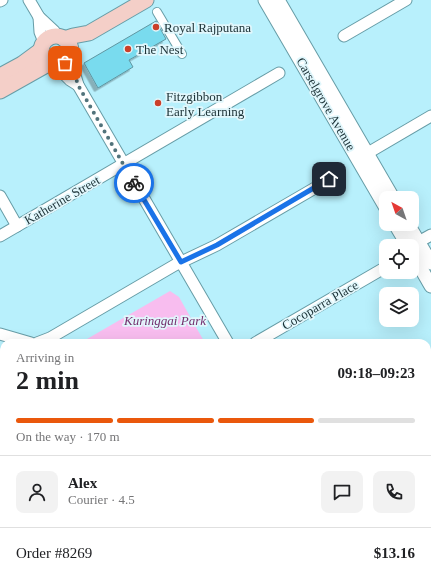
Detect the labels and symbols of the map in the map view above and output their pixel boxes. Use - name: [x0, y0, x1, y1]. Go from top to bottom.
- place label: Royal Rajputana: [164, 20, 251, 35]
- marker: Royal Rajputana: [151, 22, 161, 32]
- place label: The Nest: [136, 42, 184, 57]
- marker: The Nest: [123, 44, 133, 54]
- pin: [48, 46, 82, 80]
- street label: Carselgrove Avenue: [293, 55, 359, 153]
- place label: Fitzgibbon Early Learning: [166, 89, 245, 119]
- marker: Fitzgibbon Early Learning: [153, 98, 163, 108]
- pin: [312, 162, 346, 196]
- courier: [114, 163, 154, 203]
- street label: Katherine Street: [22, 172, 103, 228]
- north arrow: [379, 191, 419, 231]
- street label: Cocoparra Place: [279, 277, 361, 333]
- park label: Kuringgai Park: [123, 313, 206, 328]

